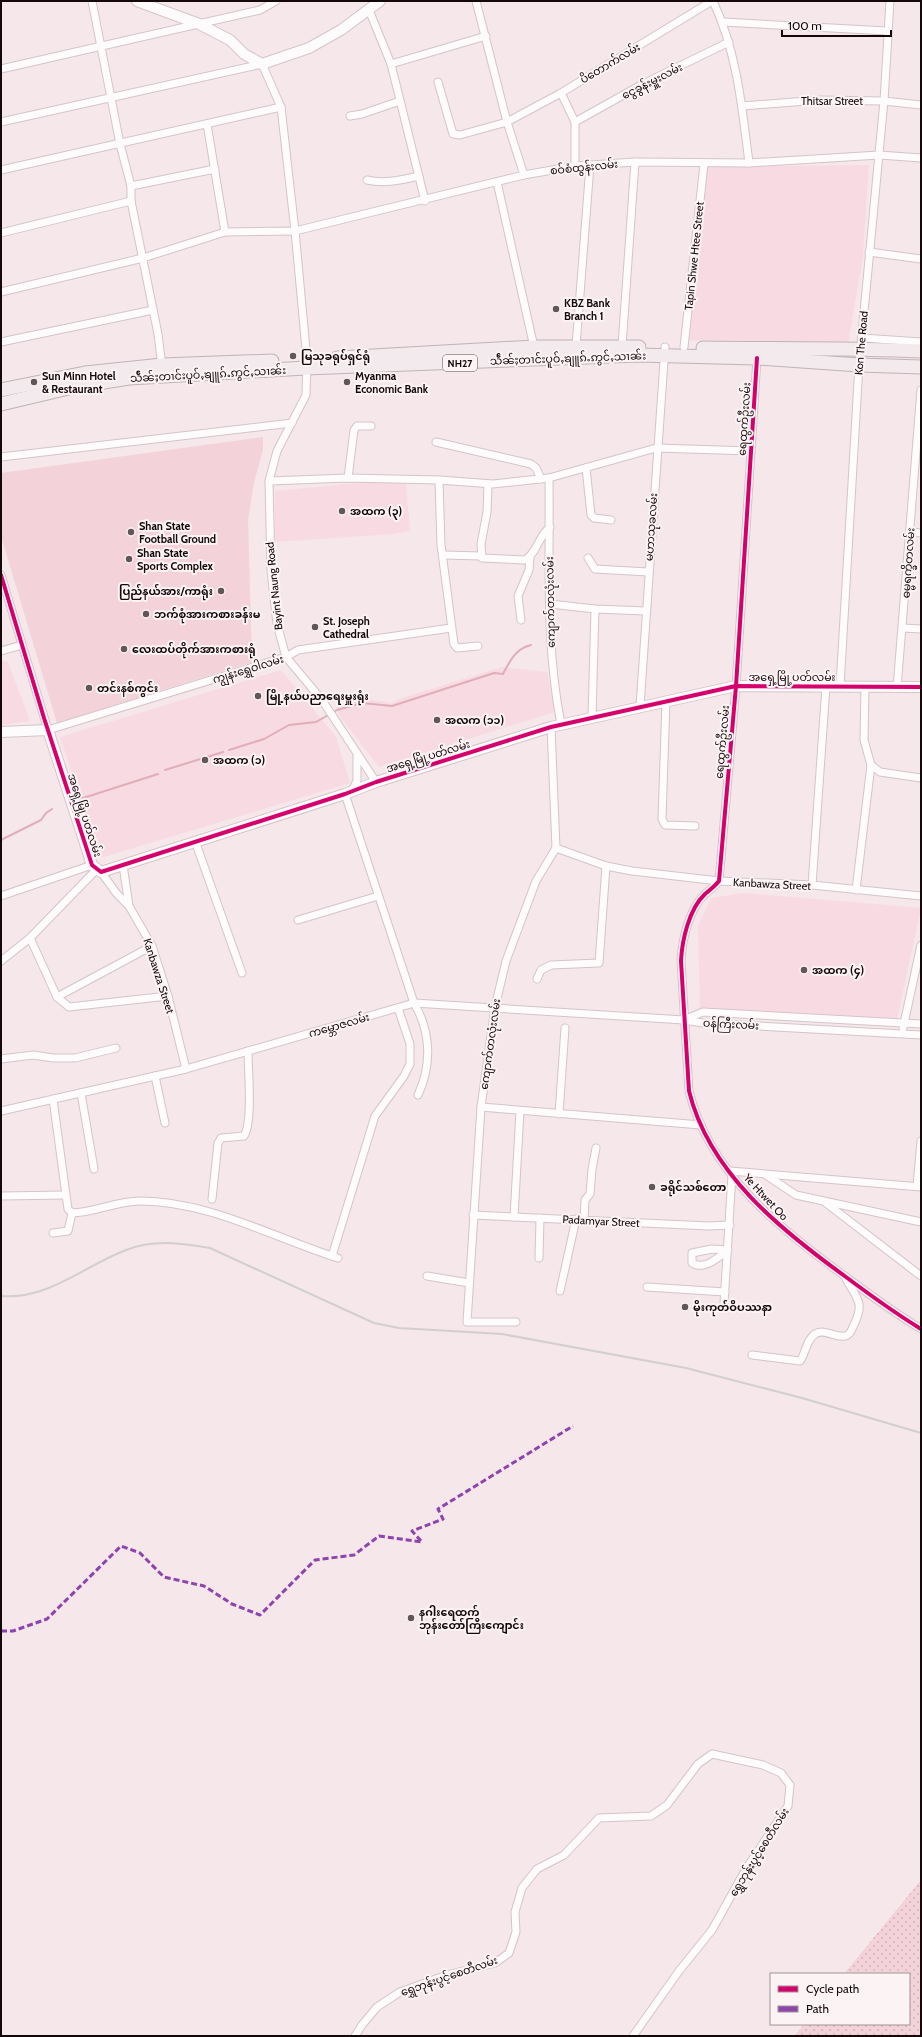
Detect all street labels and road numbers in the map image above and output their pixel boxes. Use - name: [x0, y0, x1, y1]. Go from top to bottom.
- street label: ပိတောက်လမ်း: [577, 39, 643, 86]
- street label: ငွေခွန်းမှူးလမ်း: [619, 60, 686, 104]
- street label: Thitsar Street: [801, 94, 863, 108]
- street label: စဝ်စံထွန်းလမ်း: [549, 156, 619, 180]
- street label: Tapin Shwe Htee Street: [681, 201, 707, 311]
- street label: Kon The Road: [851, 310, 871, 376]
- street label: သဵႅၼ်ႈတၢင်းပူဝ်ႇၶျူၵ်ႉဢွင်ႇသၢၼ်း: [490, 348, 647, 370]
- road number: NH27: [443, 355, 477, 371]
- street label: သဵႅၼ်ႈတၢင်းပူဝ်ႇၶျူၵ်ႉဢွင်ႇသၢၼ်း: [130, 363, 287, 387]
- street label: ရေထွက်ဦးလမ်း: [734, 382, 756, 456]
- street label: မဟာသုခလမ်း: [642, 492, 662, 562]
- street label: ဓမ္မရက္ခိတလမ်း: [899, 527, 920, 599]
- street label: Bayint Naung Road: [262, 541, 286, 631]
- street label: ကျောက်တလုံးလမ်း: [542, 556, 560, 648]
- street label: ကျွန်းရွှေဝါလမ်း: [211, 651, 286, 689]
- street label: အရှေ့မြို့ပတ်လမ်း: [749, 670, 836, 686]
- street label: ရေထွက်ဦးလမ်း: [712, 704, 734, 780]
- street label: အရှေ့မြို့ပတ်လမ်း: [384, 737, 472, 777]
- street label: အရှေ့မြို့ပတ်လမ်း: [63, 772, 105, 859]
- street label: Kanbawza Street: [733, 875, 812, 893]
- street label: Kanbawza Street: [140, 937, 178, 1016]
- street label: ကျောက်တလုံးလမ်း: [477, 998, 505, 1091]
- street label: ကမ္ဘောဇလမ်း: [307, 1010, 372, 1042]
- street label: ဝန်ကြီးလမ်း: [703, 1016, 760, 1034]
- street label: Ye Htwet Oo: [740, 1170, 791, 1223]
- street label: Padamyar Street: [562, 1212, 640, 1230]
- street label: ရွှေဘုန်းပွင့်စေတီလမ်း: [726, 1805, 794, 1900]
- street label: ရွှေဘုန်းပွင့်စေတီလမ်း: [399, 1953, 500, 2001]

